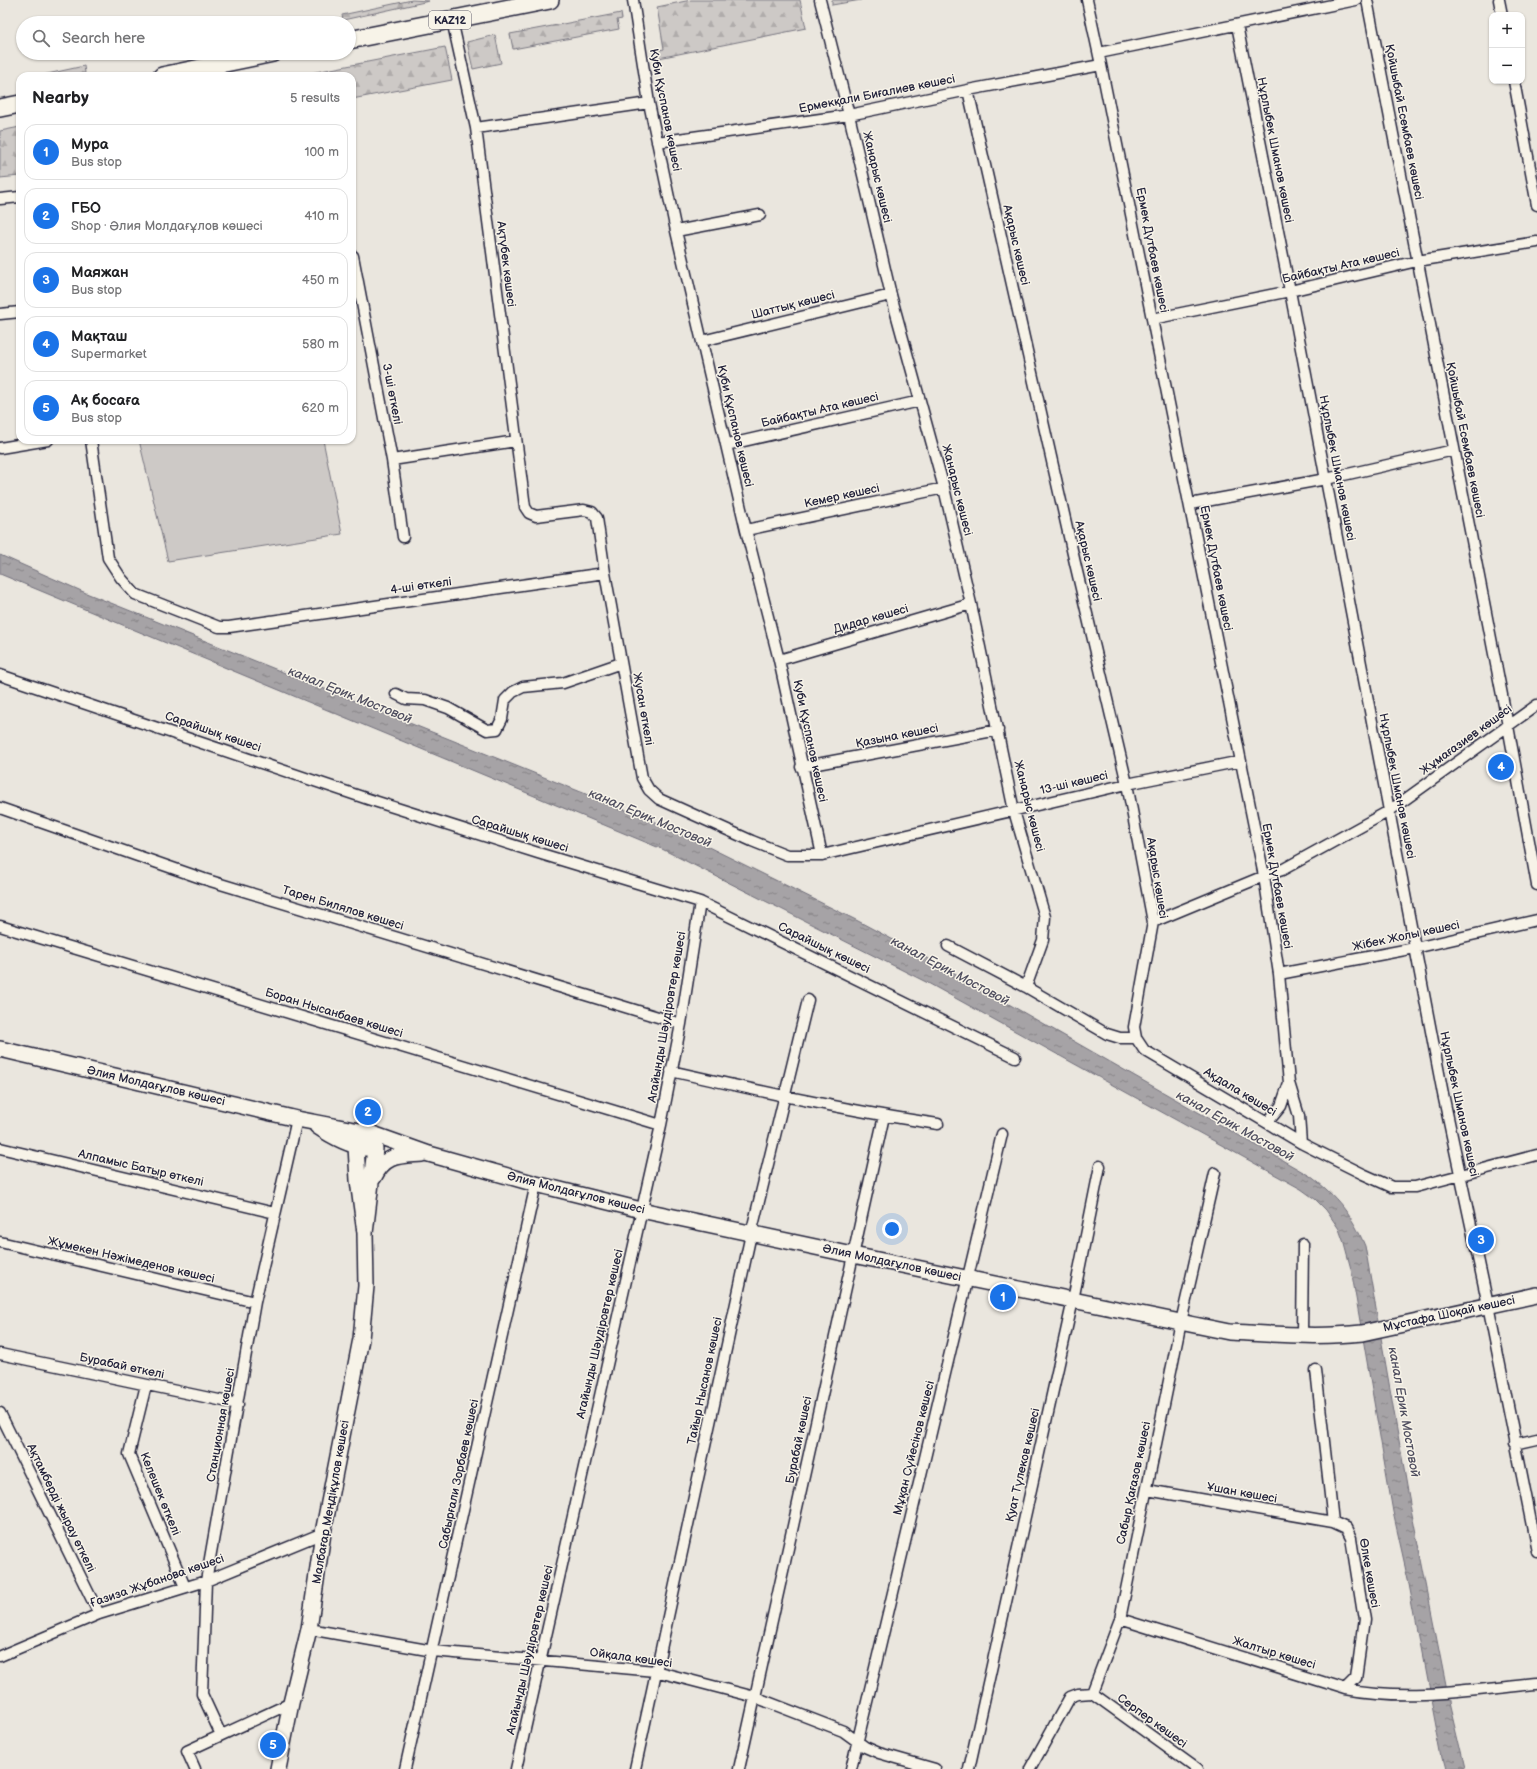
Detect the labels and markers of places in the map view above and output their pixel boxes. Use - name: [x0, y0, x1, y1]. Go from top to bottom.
- pin: 4: [1488, 752, 1514, 782]
- pin: 2: [355, 1097, 381, 1127]
- pin: 3: [1468, 1225, 1494, 1255]
- pin: 1: [990, 1282, 1016, 1312]
- pin: 5: [260, 1730, 286, 1760]

